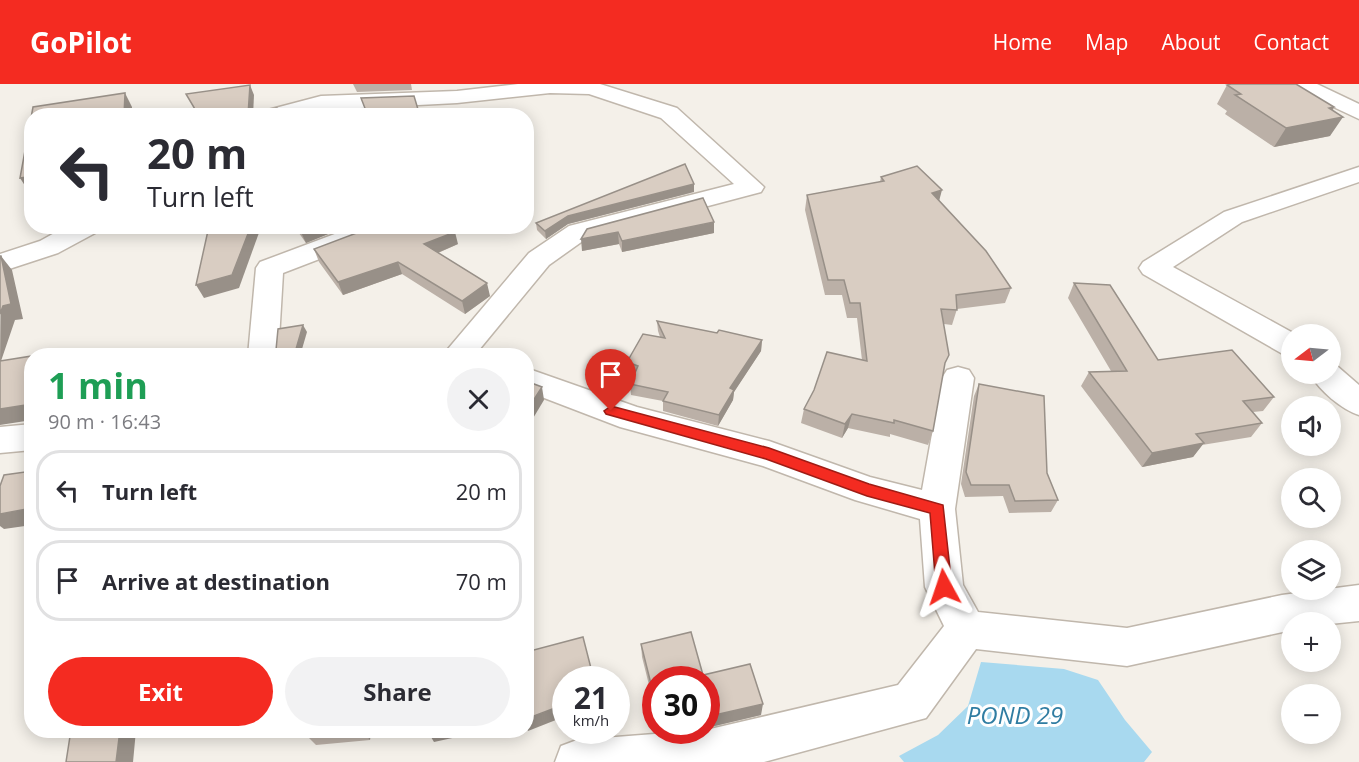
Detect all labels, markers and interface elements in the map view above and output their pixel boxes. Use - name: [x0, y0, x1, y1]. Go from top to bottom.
- text: GoPilot: [30, 23, 132, 61]
- text: Home: [993, 28, 1052, 56]
- text: Map: [1085, 28, 1128, 56]
- text: About: [1161, 28, 1221, 56]
- text: Contact: [1254, 28, 1329, 56]
- text: 20 m: [147, 124, 247, 181]
- icon: left: [48, 132, 126, 210]
- text: Turn left: [147, 178, 254, 215]
- north arrow: [1281, 324, 1341, 384]
- map controls: [1281, 324, 1341, 744]
- pin: [585, 349, 636, 411]
- icon: arrive: [594, 358, 627, 391]
- text: 1 min: [48, 361, 148, 410]
- button: close: [447, 368, 510, 431]
- button: sound: [1281, 396, 1341, 456]
- text: 90 m · 16:43: [48, 408, 161, 435]
- button: search: [1281, 468, 1341, 528]
- icon: left: [51, 474, 84, 507]
- text: Turn left: [102, 476, 197, 506]
- text: 20 m: [456, 476, 507, 506]
- button: layers: [1281, 540, 1341, 600]
- position arrow: [912, 555, 976, 619]
- icon: arrive: [51, 564, 84, 597]
- text: Arrive at destination: [102, 566, 330, 596]
- text: 70 m: [456, 566, 507, 596]
- button: +: [1281, 612, 1341, 672]
- button: Exit: [48, 657, 273, 726]
- button: Share: [285, 657, 510, 726]
- speed limit sign: 30: [642, 666, 720, 744]
- text: 21: [574, 677, 608, 718]
- button: −: [1281, 684, 1341, 744]
- water label: POND 29: [967, 698, 1063, 731]
- text: km/h: [573, 710, 609, 730]

